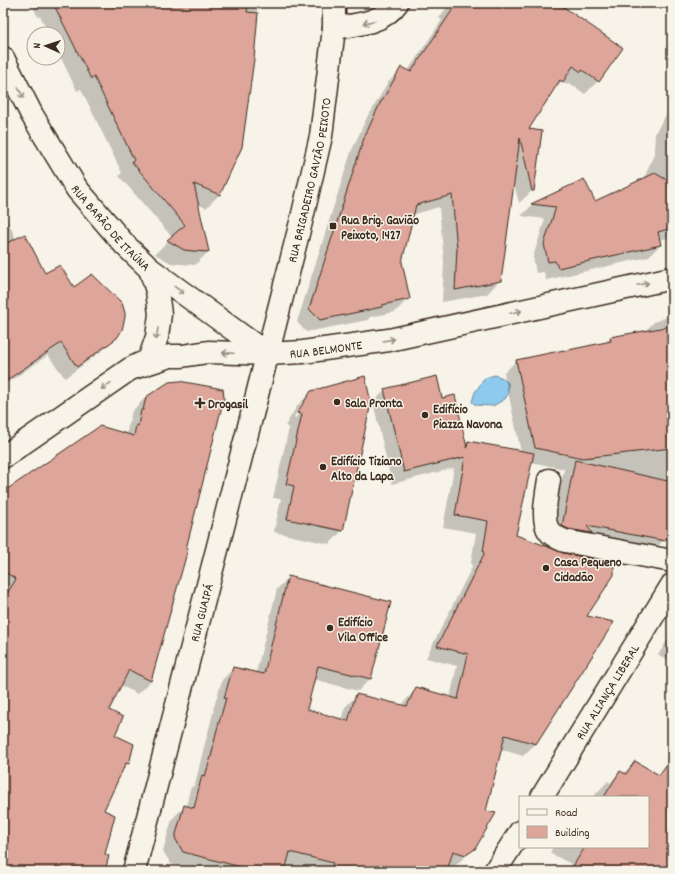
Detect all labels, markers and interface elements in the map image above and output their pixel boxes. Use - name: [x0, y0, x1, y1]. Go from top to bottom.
- one-way arrow: [363, 19, 376, 26]
- north arrow: [26, 26, 66, 66]
- text: N: [30, 42, 46, 49]
- one-way arrow: [18, 87, 25, 99]
- street label: RUA BRIGADEIRO GAVIÃO PEIXOTO: [284, 97, 338, 265]
- street label: RUA BARÃO DE ITAÚNA: [65, 182, 154, 277]
- place label: Rua Brig. Gavião Peixoto, 1427: [341, 212, 419, 246]
- marker: Rua Brig. Gavião Peixoto, 1427: [328, 221, 338, 231]
- one-way arrow: [636, 280, 649, 288]
- one-way arrow: [174, 286, 185, 295]
- one-way arrow: [509, 308, 522, 316]
- one-way arrow: [153, 327, 161, 340]
- one-way arrow: [382, 336, 395, 344]
- street label: RUA BELMONTE: [289, 337, 364, 365]
- one-way arrow: [222, 349, 235, 356]
- one-way arrow: [100, 382, 111, 390]
- place label: Sala Pronta: [345, 395, 403, 414]
- place label: Drogasil: [208, 396, 249, 415]
- marker: Sala Pronta: [332, 397, 342, 407]
- marker: Drogasil: [195, 398, 205, 408]
- place label: Edifício Piazza Navona: [433, 401, 503, 435]
- marker: Edifício Piazza Navona: [420, 410, 430, 420]
- place label: Edifício Tiziano Alto da Lapa: [331, 453, 402, 487]
- marker: Edifício Tiziano Alto da Lapa: [318, 462, 328, 472]
- place label: Casa Pequeno Cidadão: [554, 554, 622, 588]
- marker: Casa Pequeno Cidadão: [541, 563, 551, 573]
- street label: RUA GUAIPÁ: [187, 582, 220, 644]
- place label: Edifício Vila Office: [338, 614, 388, 648]
- marker: Edifício Vila Office: [325, 623, 335, 633]
- street label: RUA ALIANÇA LIBERAL: [572, 641, 646, 744]
- legend: [519, 796, 649, 848]
- text: Road: [555, 805, 577, 822]
- text: Building: [555, 825, 590, 842]

